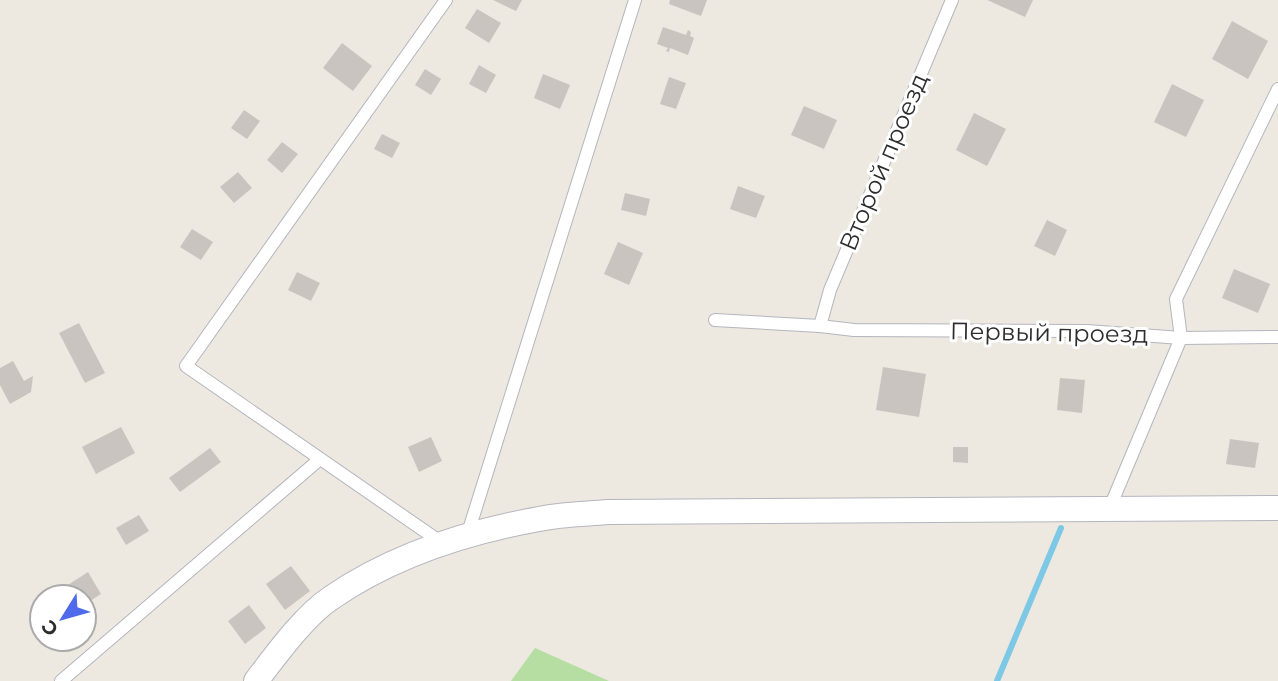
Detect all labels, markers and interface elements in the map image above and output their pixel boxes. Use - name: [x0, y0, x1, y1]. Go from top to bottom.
- street label: Второй проезд: [833, 69, 934, 255]
- street label: Первый проезд: [950, 316, 1149, 349]
- north arrow: [28, 583, 98, 653]
- text: С: [36, 615, 63, 640]

